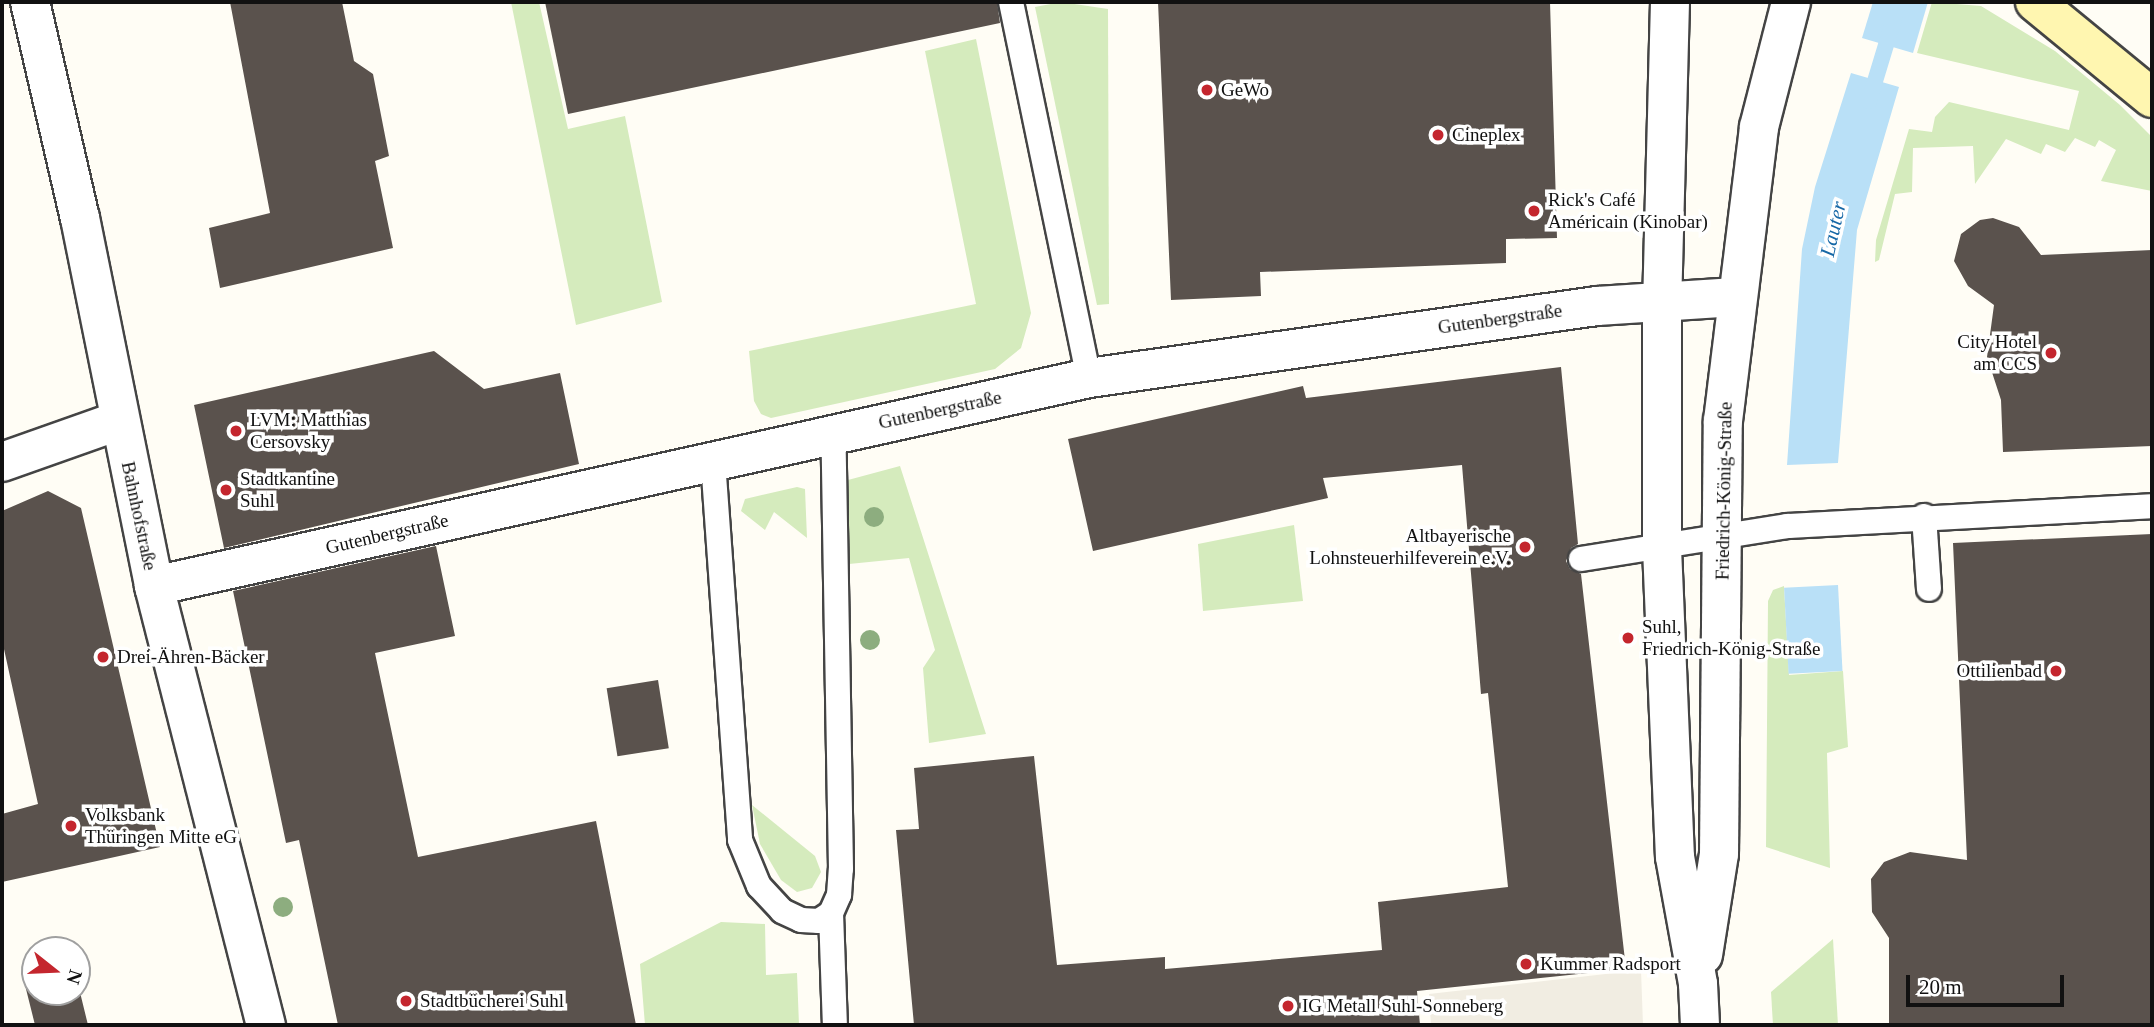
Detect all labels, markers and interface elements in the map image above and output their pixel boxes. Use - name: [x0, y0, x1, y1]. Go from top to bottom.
- place label: GeWo: [1221, 79, 1269, 101]
- marker: GeWo: [1199, 82, 1215, 98]
- place label: Cineplex: [1452, 124, 1521, 146]
- marker: Cineplex: [1430, 127, 1446, 143]
- place label: Rick's Café Américain (Kinobar): [1548, 189, 1708, 233]
- water label: Lauter: [1814, 199, 1852, 259]
- marker: Rick's Café Américain (Kinobar): [1526, 203, 1542, 219]
- street label: Gutenbergstraße: [1436, 299, 1564, 339]
- place label: City Hotel am CCS: [1957, 331, 2037, 375]
- marker: City Hotel am CCS: [2043, 345, 2059, 361]
- street label: Gutenbergstraße: [876, 386, 1004, 434]
- street label: Friedrich-König-Straße: [1711, 402, 1737, 580]
- place label: LVM: Matthias Cersovsky: [250, 409, 367, 453]
- marker: LVM: Matthias Cersovsky: [228, 423, 244, 439]
- street label: Bahnhofstraße: [116, 459, 162, 573]
- place label: Stadtkantine Suhl: [240, 468, 335, 512]
- marker: Stadtkantine Suhl: [218, 482, 234, 498]
- street label: Gutenbergstraße: [323, 509, 451, 559]
- place label: Altbayerische Lohnsteuerhilfeverein e.V.: [1309, 525, 1511, 569]
- marker: Altbayerische Lohnsteuerhilfeverein e.V.: [1517, 539, 1533, 555]
- place label: Suhl, Friedrich-König-Straße: [1642, 616, 1820, 660]
- marker: Suhl, Friedrich-König-Straße: [1620, 630, 1636, 646]
- place label: Drei-Ähren-Bäcker: [117, 646, 265, 668]
- marker: Drei-Ähren-Bäcker: [95, 649, 111, 665]
- place label: Ottilienbad: [1957, 660, 2042, 682]
- marker: Ottilienbad: [2048, 663, 2064, 679]
- place label: Volksbank Thüringen Mitte eG: [85, 804, 237, 848]
- marker: Volksbank Thüringen Mitte eG: [63, 818, 79, 834]
- north arrow: [21, 936, 91, 1006]
- place label: Kummer Radsport: [1540, 953, 1681, 975]
- marker: Kummer Radsport: [1518, 956, 1534, 972]
- scale bar: [1909, 960, 2066, 1004]
- text: N: [62, 967, 87, 987]
- text: 20 m: [1919, 975, 1962, 999]
- place label: Stadtbücherei Suhl: [420, 990, 564, 1012]
- marker: Stadtbücherei Suhl: [398, 993, 414, 1009]
- place label: IG Metall Suhl-Sonneberg: [1302, 995, 1503, 1017]
- marker: IG Metall Suhl-Sonneberg: [1280, 998, 1296, 1014]

